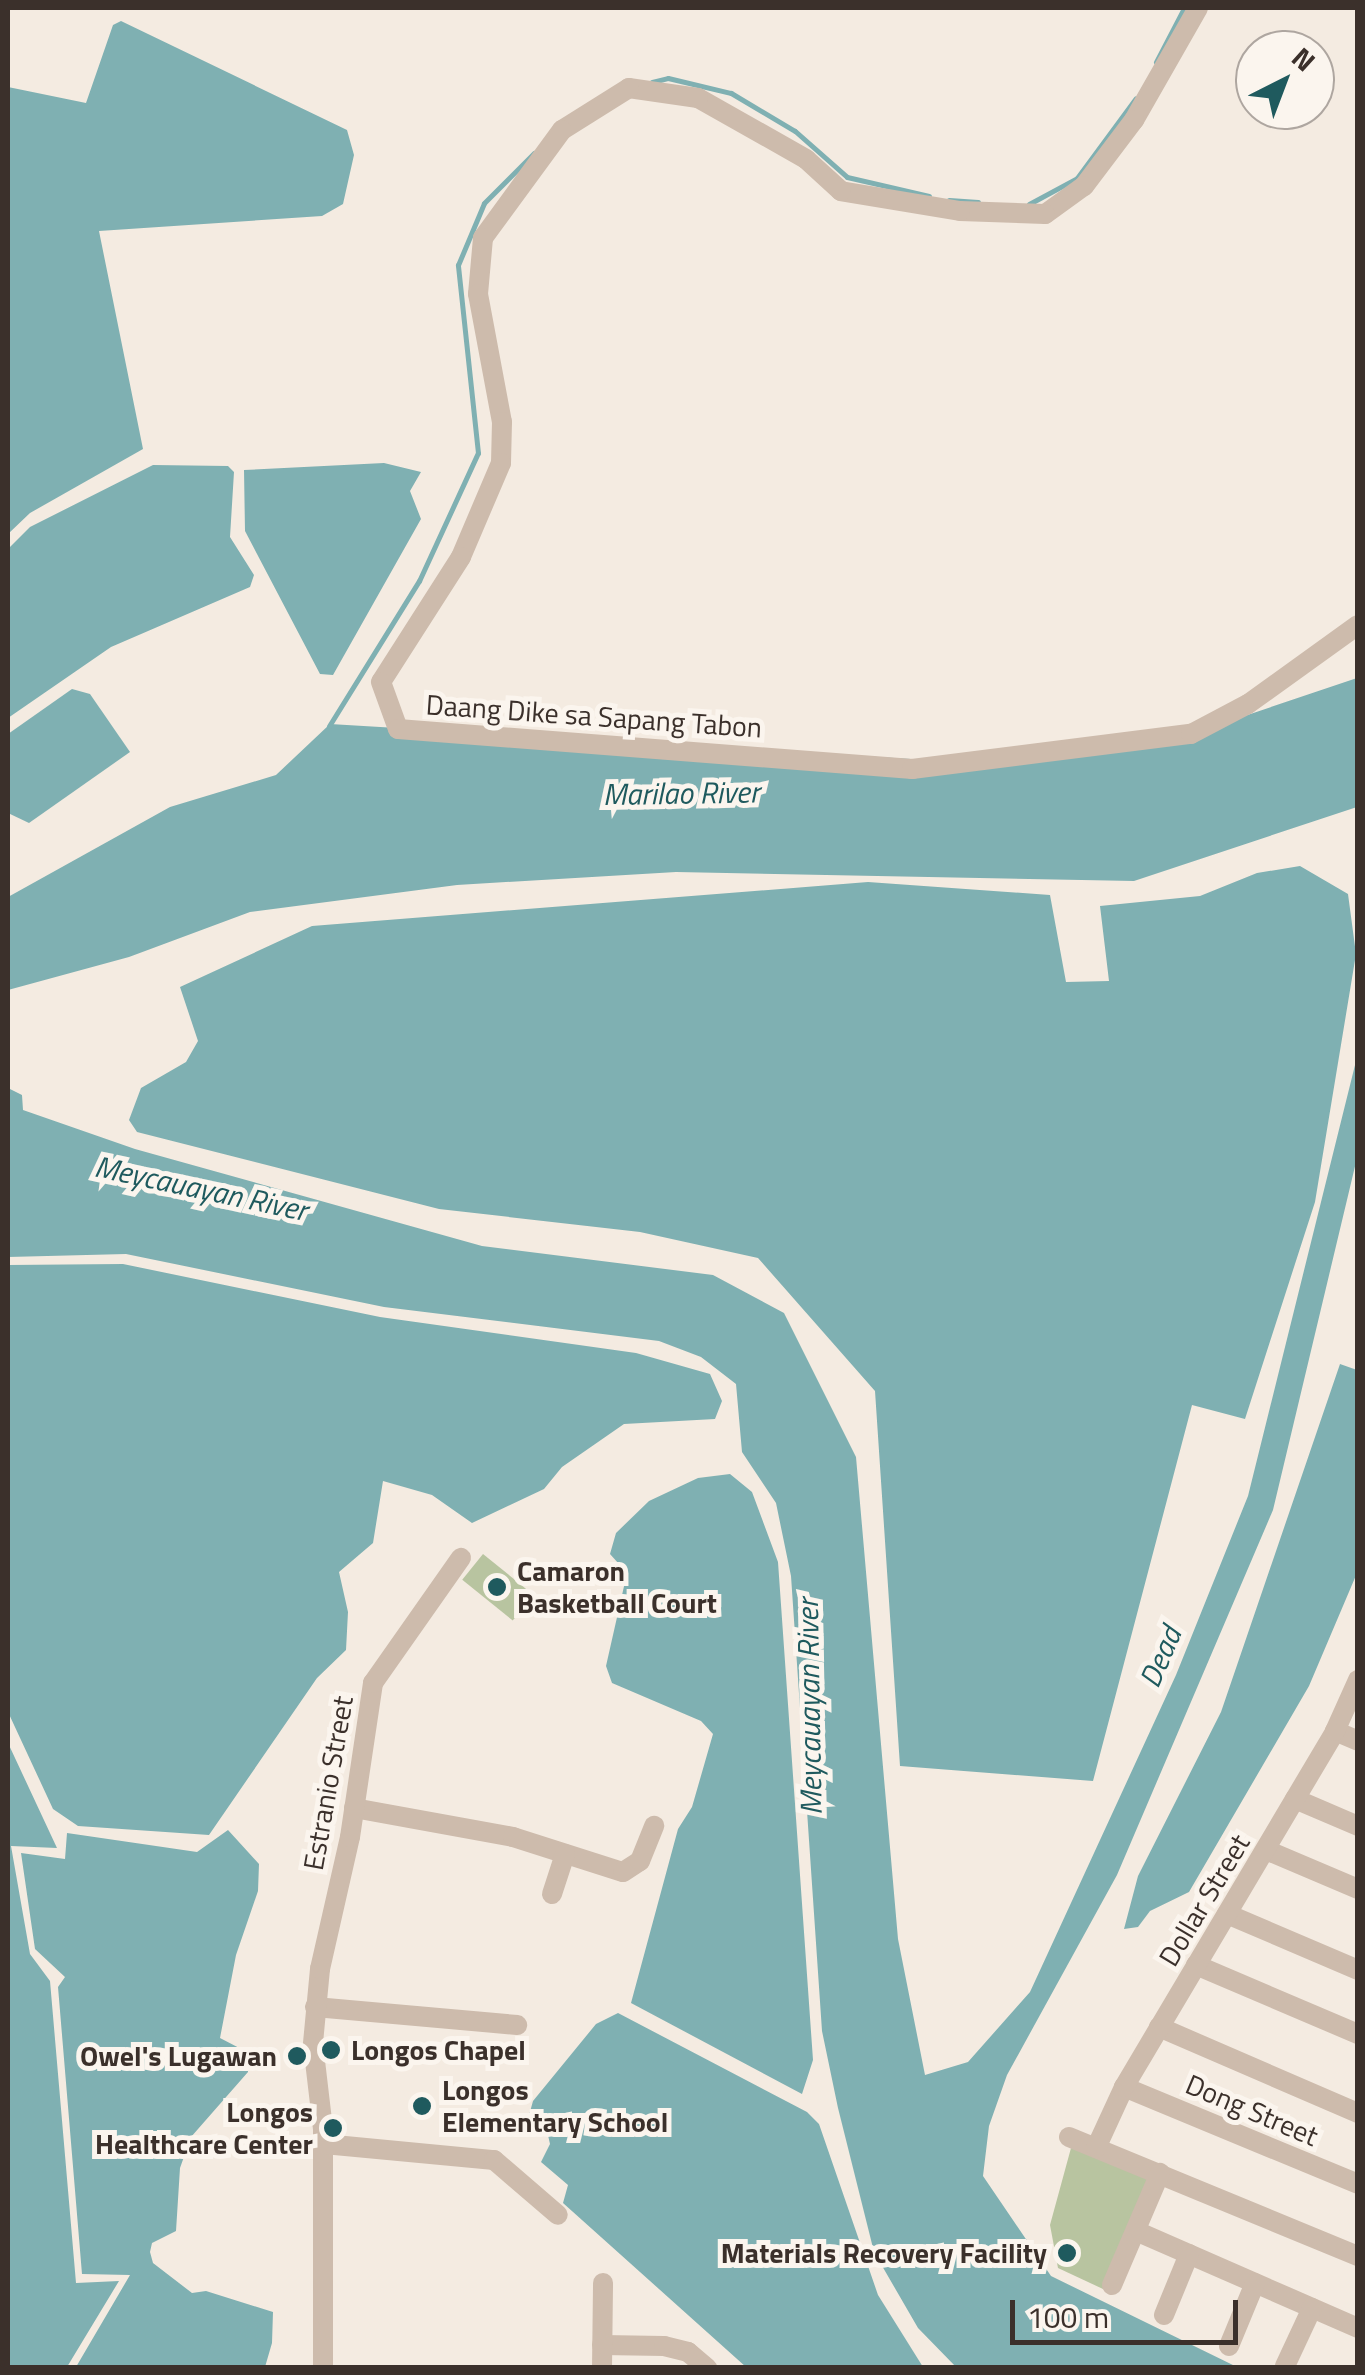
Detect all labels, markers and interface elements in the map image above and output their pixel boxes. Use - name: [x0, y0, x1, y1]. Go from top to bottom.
- north arrow: [1235, 30, 1335, 130]
- text: N: [1282, 36, 1326, 81]
- street label: Daang Dike sa Sapang Tabon: [425, 687, 763, 745]
- water label: Marilao River: [602, 774, 760, 812]
- water label: Meycauayan River: [91, 1148, 311, 1228]
- place label: Camaron Basketball Court: [517, 1554, 717, 1620]
- marker: Camaron Basketball Court: [486, 1576, 508, 1598]
- water label: Meycauayan River: [789, 1598, 829, 1816]
- water label: Dead: [1131, 1621, 1189, 1693]
- street label: Estranio Street: [296, 1693, 360, 1873]
- street label: Dollar Street: [1152, 1828, 1256, 1972]
- place label: Longos Chapel: [351, 2033, 526, 2067]
- place label: Owel's Lugawan: [80, 2039, 277, 2073]
- marker: Longos Chapel: [320, 2039, 342, 2061]
- marker: Owel's Lugawan: [286, 2045, 308, 2067]
- street label: Dong Street: [1181, 2067, 1323, 2153]
- place label: Longos Elementary School: [442, 2073, 668, 2139]
- place label: Longos Healthcare Center: [95, 2095, 313, 2161]
- marker: Longos Elementary School: [411, 2095, 433, 2117]
- marker: Longos Healthcare Center: [322, 2117, 344, 2139]
- place label: Materials Recovery Facility: [721, 2236, 1047, 2270]
- marker: Materials Recovery Facility: [1056, 2242, 1078, 2264]
- scale bar: [1015, 2280, 1242, 2342]
- text: 100 m: [1027, 2294, 1109, 2340]

